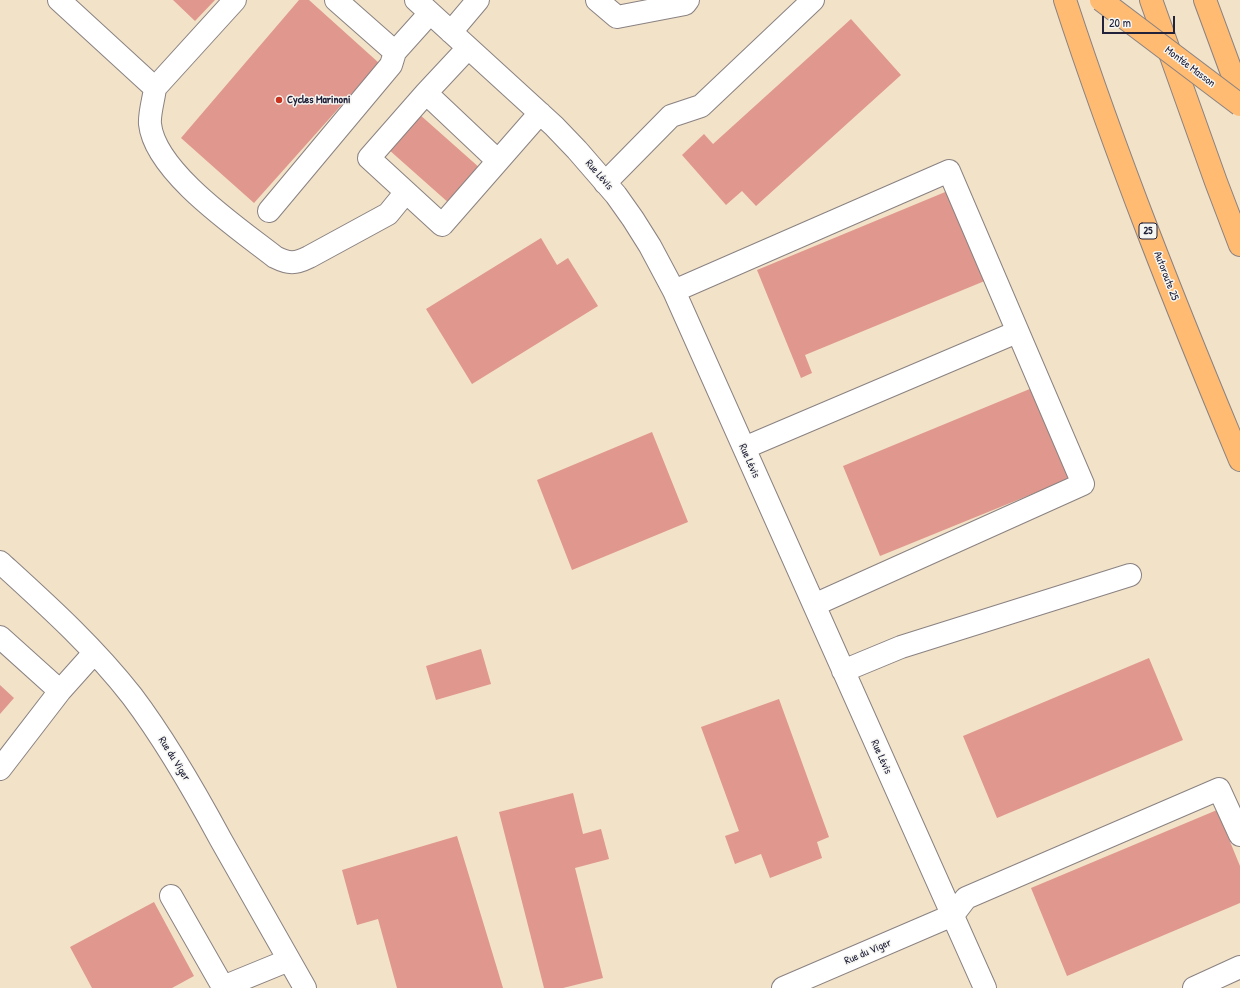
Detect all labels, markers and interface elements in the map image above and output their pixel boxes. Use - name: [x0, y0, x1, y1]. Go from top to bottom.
- scale bar: [1104, 8, 1177, 34]
- text: 20 m: [1109, 14, 1131, 31]
- street label: Montée Masson: [1162, 44, 1218, 90]
- place label: Cycles Marinoni: [287, 93, 350, 107]
- marker: Cycles Marinoni: [274, 95, 284, 105]
- street label: Rue Lévis: [582, 157, 616, 193]
- road number: 25: [1139, 223, 1157, 239]
- street label: Autoroute 25: [1151, 250, 1181, 302]
- street label: Rue Lévis: [736, 442, 762, 480]
- street label: Rue du Viger: [155, 734, 193, 784]
- street label: Rue Lévis: [868, 738, 894, 776]
- street label: Rue du Viger: [843, 936, 893, 968]

